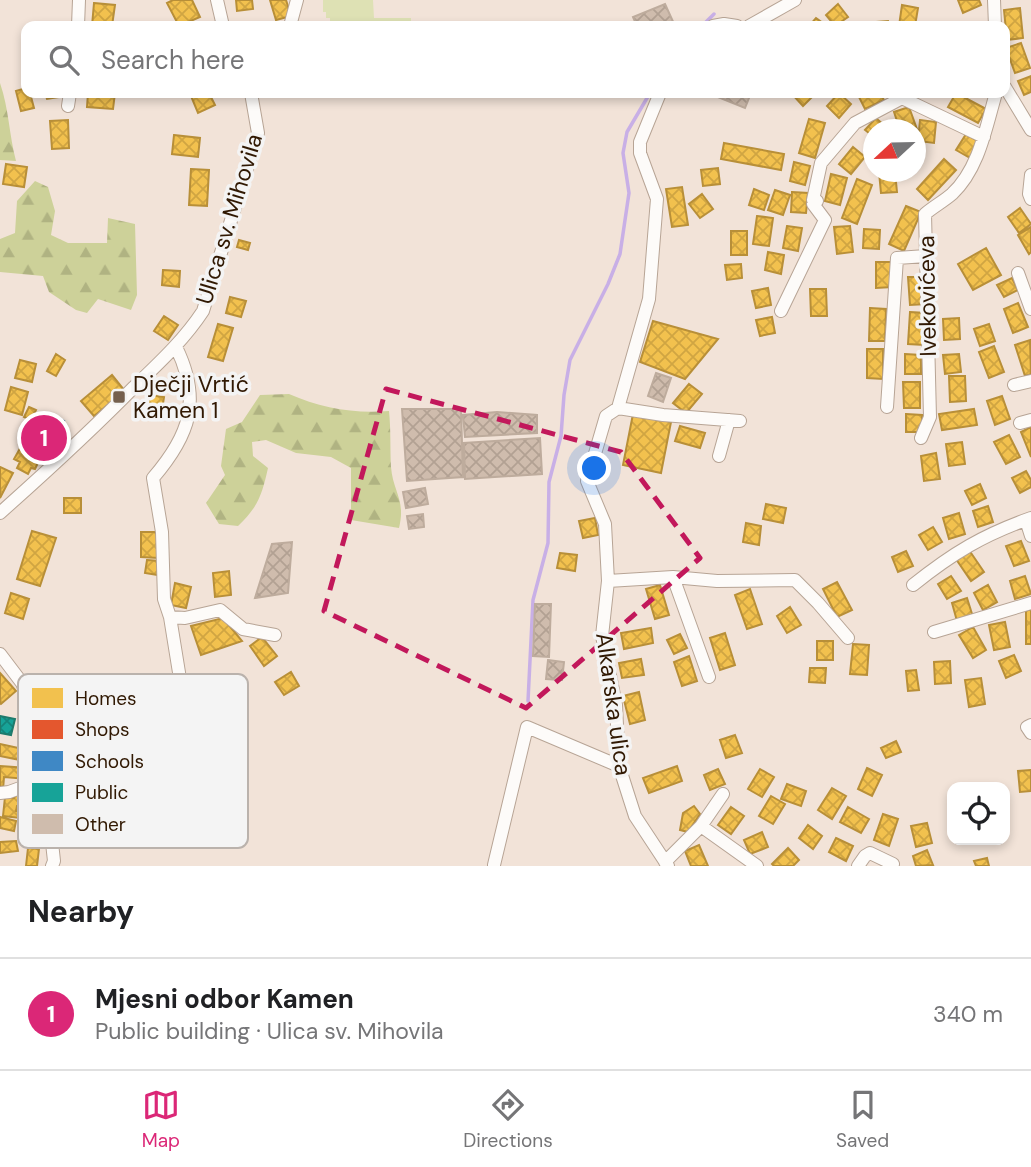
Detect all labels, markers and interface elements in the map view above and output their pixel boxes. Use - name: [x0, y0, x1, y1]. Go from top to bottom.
- search box: [21, 21, 1010, 98]
- icon: search: [45, 41, 83, 79]
- text: Search here: [101, 43, 244, 77]
- north arrow: [863, 119, 926, 182]
- street label: Ulica sv. Mihovila: [189, 130, 269, 308]
- street label: Ivekovićeva: [911, 235, 943, 357]
- place label: Dječji Vrtić Kamen 1: [133, 369, 249, 425]
- marker: Dječji Vrtić Kamen 1: [111, 389, 127, 405]
- pin: 1: [21, 412, 67, 464]
- your location: [577, 451, 611, 485]
- street label: Alkarska ulica: [589, 631, 639, 777]
- legend: [18, 674, 248, 848]
- text: Homes: [75, 686, 136, 711]
- text: Shops: [75, 717, 130, 742]
- text: Schools: [75, 749, 144, 774]
- text: Public: [75, 780, 128, 805]
- map controls: [947, 782, 1010, 845]
- button: locate: [947, 782, 1010, 845]
- text: Other: [75, 812, 126, 837]
- text: Nearby: [28, 892, 134, 931]
- text: Mjesni odbor Kamen: [95, 982, 354, 1016]
- text: 1: [47, 999, 55, 1029]
- text: 340 m: [933, 999, 1003, 1029]
- text: Public building · Ulica sv. Mihovila: [95, 1016, 444, 1046]
- tab: Map: [142, 1086, 180, 1153]
- tab: Directions: [463, 1086, 553, 1153]
- tab: Saved: [836, 1086, 889, 1153]

